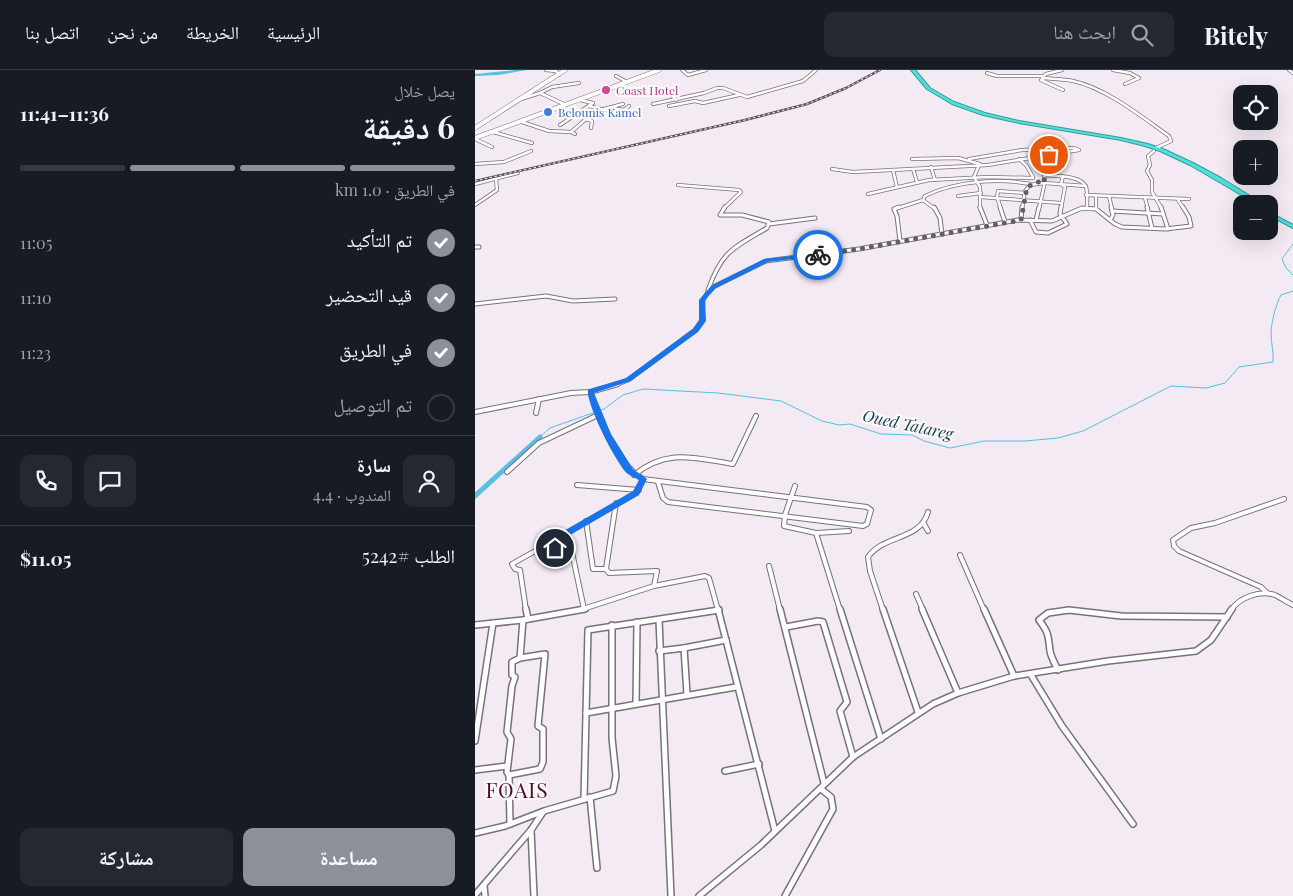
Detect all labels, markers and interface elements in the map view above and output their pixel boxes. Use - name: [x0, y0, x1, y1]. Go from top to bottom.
- search box: [824, 12, 1174, 57]
- text: ابحث هنا: [1053, 18, 1116, 44]
- text: Bitely: [1204, 19, 1268, 51]
- text: اتصل بنا: [25, 20, 79, 44]
- text: من نحن: [107, 20, 158, 44]
- text: الخريطة: [186, 20, 239, 44]
- text: الرئيسية: [267, 20, 320, 44]
- icon: search: [1128, 21, 1156, 49]
- text: يصل خلال: [394, 80, 455, 101]
- place label: Coast Hotel: [616, 82, 679, 98]
- marker: Coast Hotel: [600, 84, 612, 96]
- map controls: [1233, 85, 1278, 240]
- button: locate: [1233, 85, 1278, 130]
- text: 11:36–11:41: [20, 100, 109, 126]
- text: 6 دقيقة: [362, 104, 455, 147]
- place label: Belounis Kamel: [558, 104, 642, 120]
- marker: Belounis Kamel: [542, 106, 554, 118]
- pin: [1028, 134, 1070, 176]
- button: +: [1233, 140, 1278, 185]
- icon: bag: [1035, 141, 1063, 169]
- text: في الطريق · 1.0 km: [335, 179, 455, 200]
- button: −: [1233, 195, 1278, 240]
- text: تم التأكيد: [347, 226, 412, 252]
- icon: check: [427, 229, 455, 257]
- courier: [793, 230, 843, 280]
- text: 11:05: [20, 232, 52, 253]
- icon: bike: [804, 241, 832, 269]
- text: قيد التحضير: [326, 281, 412, 307]
- icon: check: [427, 284, 455, 312]
- text: 11:10: [20, 287, 52, 308]
- text: في الطريق: [339, 336, 412, 362]
- icon: check: [427, 339, 455, 367]
- text: 11:23: [20, 342, 51, 363]
- text: تم التوصيل: [333, 391, 412, 417]
- water label: Oued Tatareg: [861, 404, 957, 444]
- text: سارة: [357, 451, 391, 477]
- button: phone: [20, 455, 72, 507]
- button: chat: [84, 455, 136, 507]
- button: person: [403, 455, 455, 507]
- text: المندوب · 4.4: [313, 484, 391, 505]
- pin: [534, 527, 576, 569]
- icon: home: [541, 534, 569, 562]
- text: الطلب #5242: [362, 542, 455, 568]
- text: $11.05: [20, 545, 72, 571]
- district label: FOAIS: [485, 775, 549, 803]
- button: مشاركة: [20, 828, 233, 886]
- button: مساعدة: [243, 828, 455, 886]

